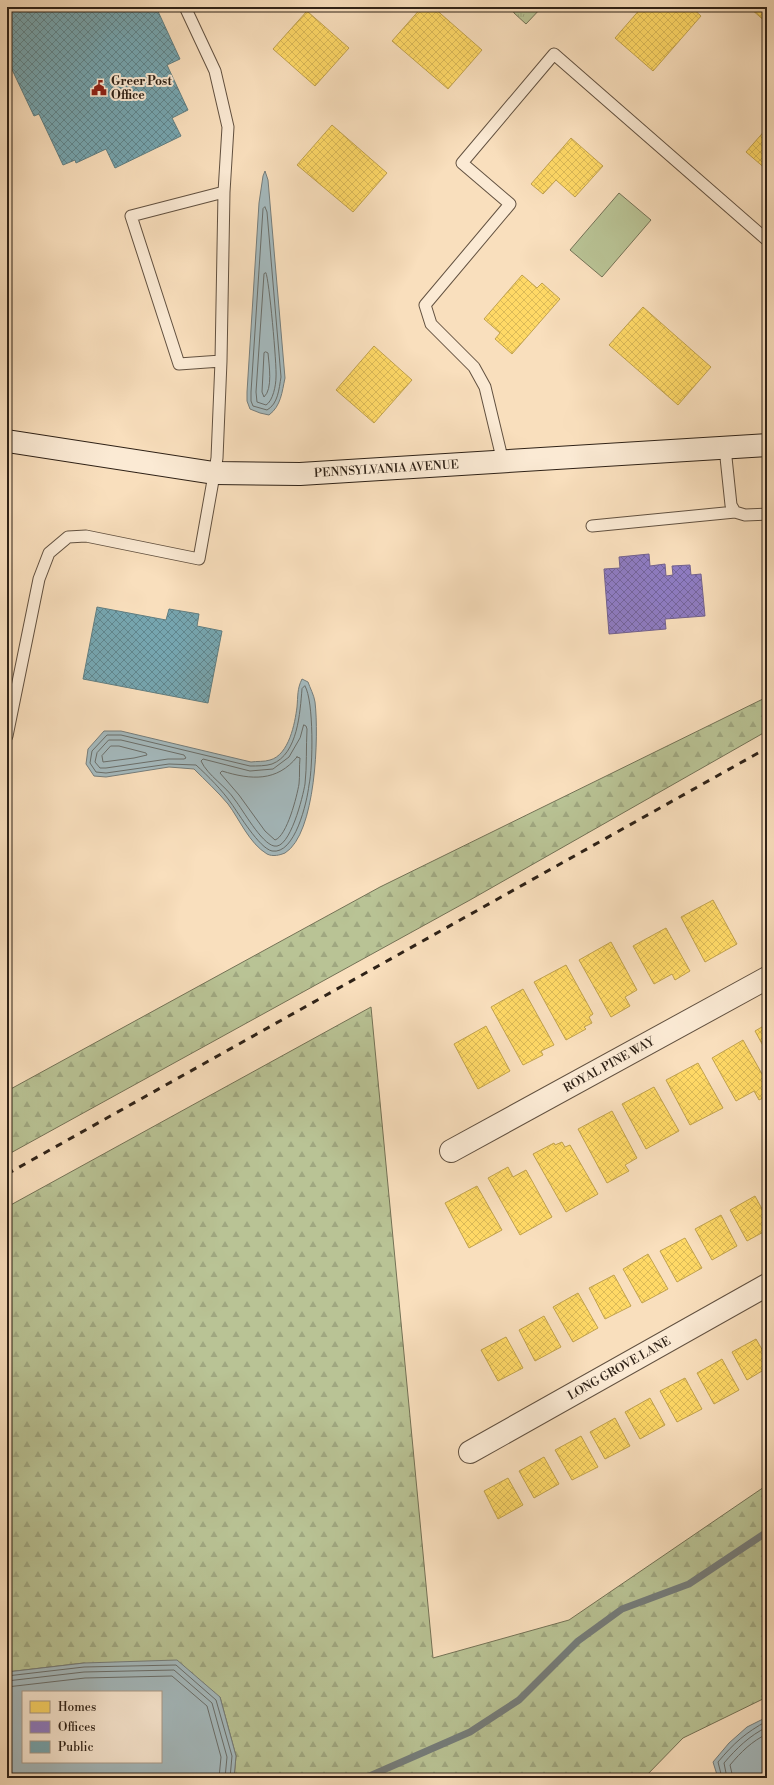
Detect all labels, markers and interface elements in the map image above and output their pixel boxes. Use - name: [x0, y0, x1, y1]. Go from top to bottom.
- place label: Greer Post Office: [111, 74, 172, 103]
- public building icon: Greer Post Office: [90, 79, 108, 97]
- street label: PENNSYLVANIA AVENUE: [314, 457, 459, 481]
- street label: ROYAL PINE WAY: [561, 1034, 658, 1096]
- street label: LONG GROVE LANE: [565, 1334, 674, 1404]
- legend: [22, 1691, 162, 1763]
- text: Homes: [58, 1700, 96, 1715]
- text: Offices: [58, 1720, 96, 1735]
- text: Public: [58, 1740, 94, 1755]

